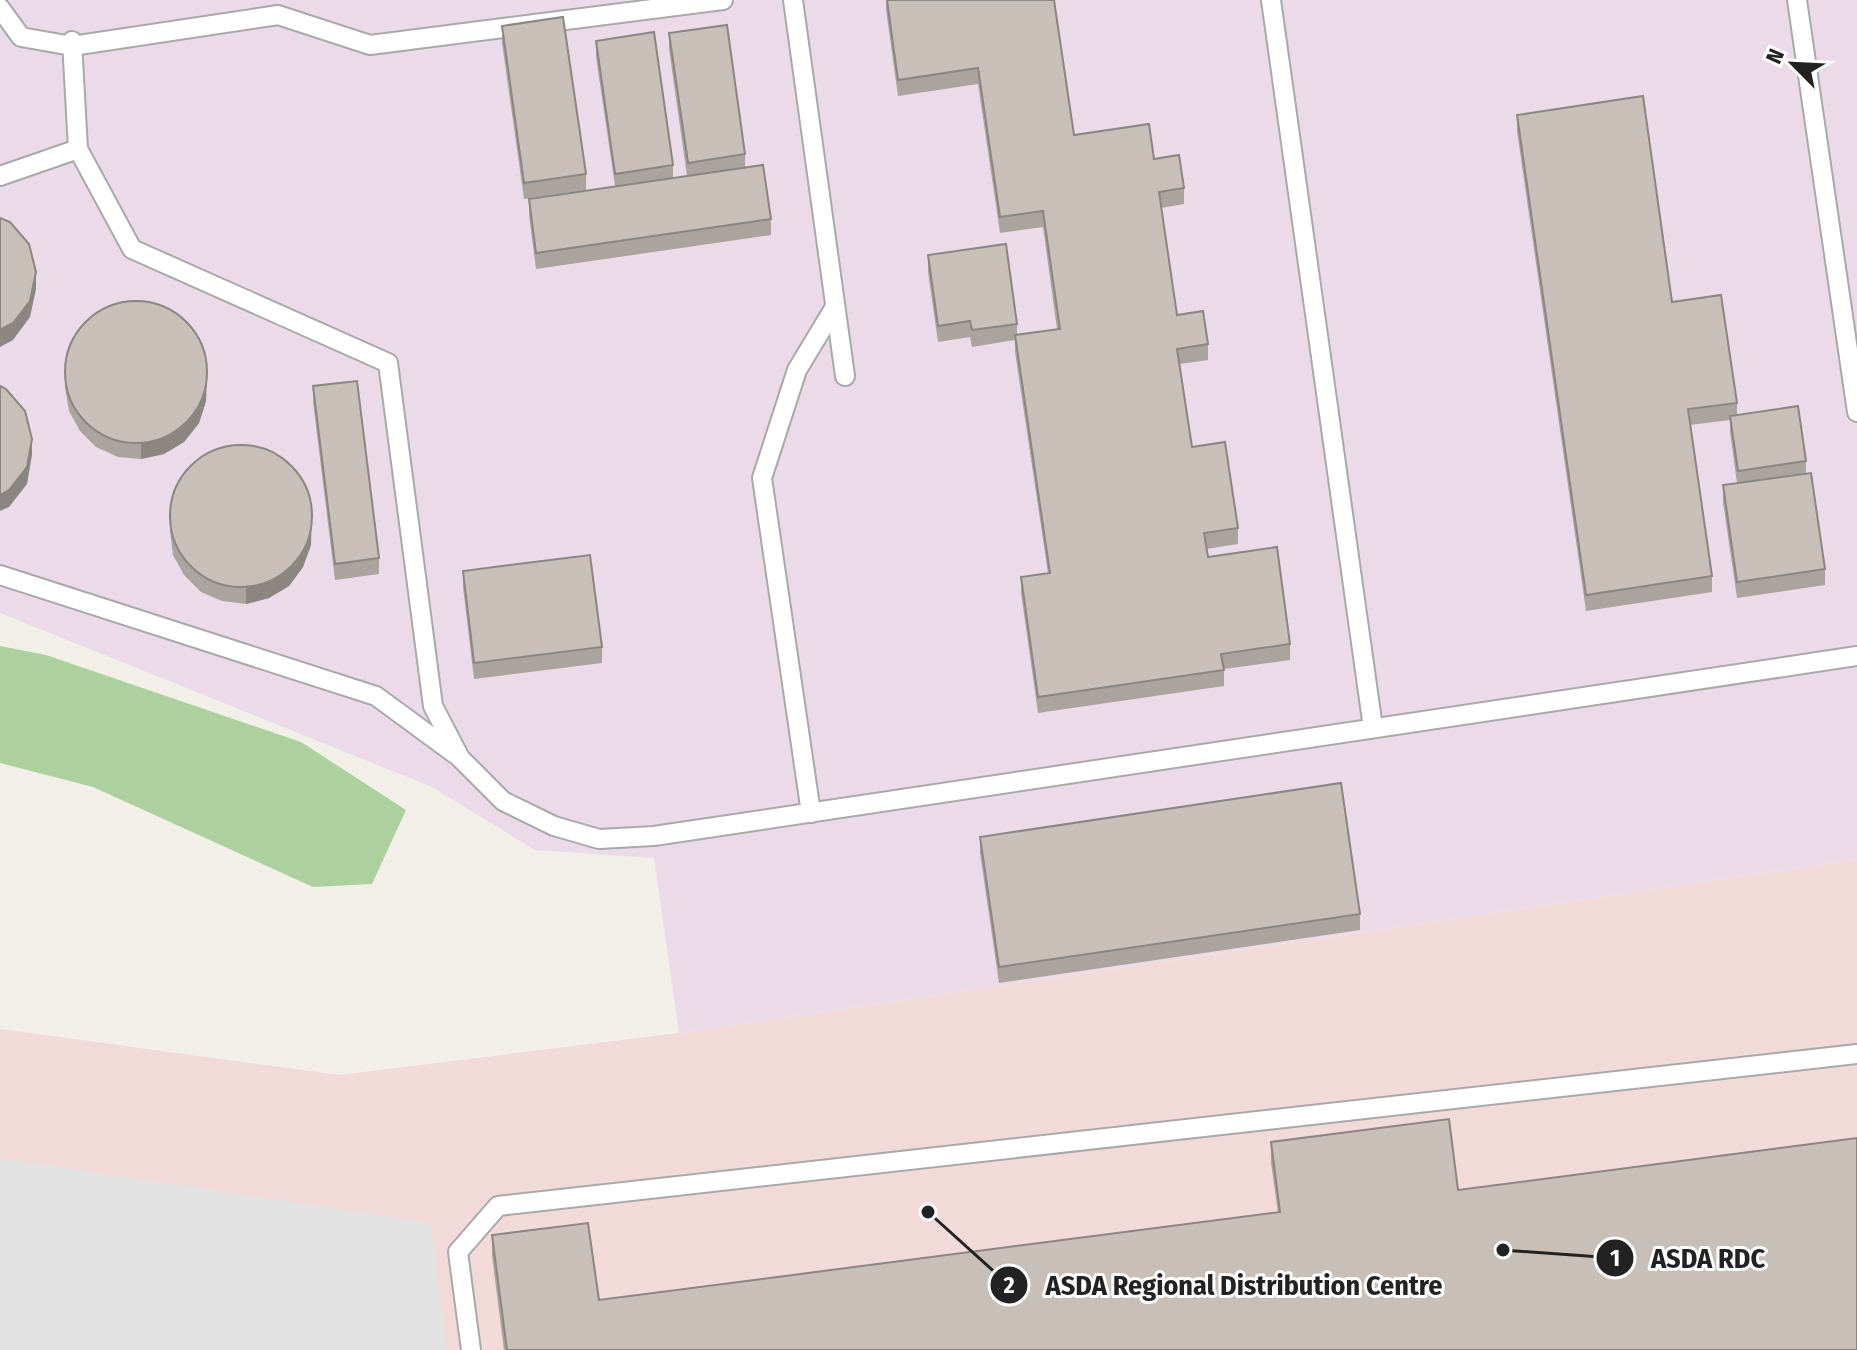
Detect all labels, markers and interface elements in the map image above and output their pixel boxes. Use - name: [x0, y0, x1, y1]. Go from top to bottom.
- north arrow: [1753, 24, 1833, 104]
- text: N: [1760, 45, 1790, 68]
- callout: ASDA RDC: [1595, 1232, 1781, 1284]
- text: ASDA RDC: [1650, 1242, 1765, 1275]
- text: 1: [1610, 1244, 1620, 1272]
- callout: ASDA Regional Distribution Centre: [989, 1259, 1458, 1311]
- text: ASDA Regional Distribution Centre: [1045, 1269, 1442, 1302]
- text: 2: [1002, 1271, 1015, 1299]

